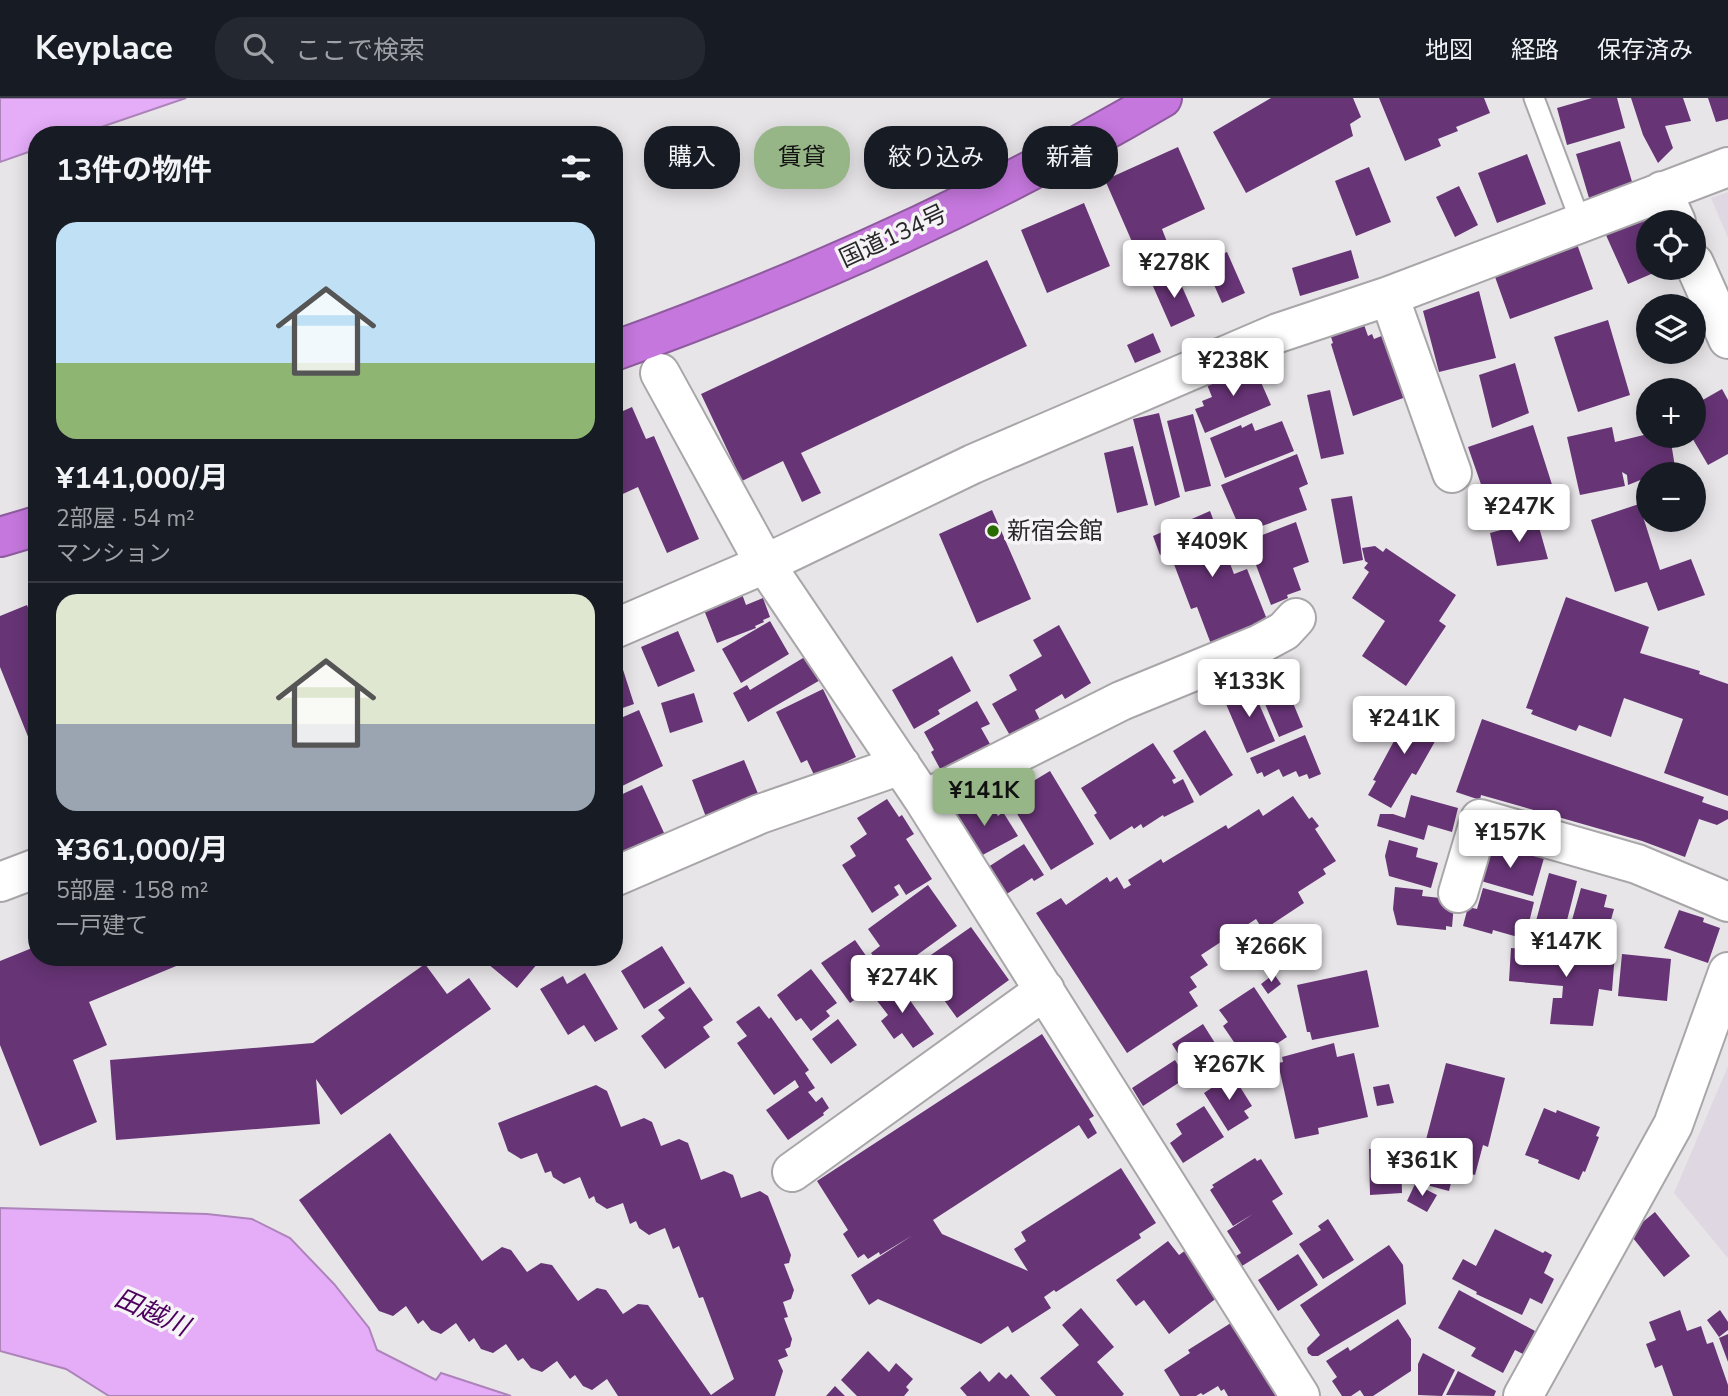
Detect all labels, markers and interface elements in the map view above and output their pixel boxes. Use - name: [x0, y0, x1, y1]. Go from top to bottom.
- search box: [215, 17, 705, 80]
- text: Keyplace: [35, 26, 173, 71]
- icon: search: [239, 29, 277, 67]
- text: ここで検索: [295, 33, 425, 68]
- text: 地図: [1425, 34, 1473, 66]
- text: 経路: [1511, 34, 1559, 66]
- text: 保存済み: [1597, 34, 1693, 66]
- chip: 購入: [644, 126, 740, 189]
- chip: 賃貸: [754, 126, 850, 189]
- chip: 絞り込み: [864, 126, 1008, 189]
- chip: 新着: [1022, 126, 1118, 189]
- icon: filters: [557, 149, 595, 187]
- text: 13件の物件: [56, 150, 212, 191]
- street label: 国道134号: [834, 197, 952, 275]
- map controls: [1636, 210, 1706, 532]
- button: locate: [1636, 210, 1706, 280]
- pin: ¥278K: [1125, 240, 1223, 300]
- text: ¥278K: [1139, 247, 1209, 278]
- icon: home: [263, 268, 389, 394]
- button: layers: [1636, 294, 1706, 364]
- pin: ¥238K: [1184, 338, 1282, 398]
- text: ¥238K: [1198, 345, 1268, 376]
- button: +: [1636, 378, 1706, 448]
- text: ¥141,000/月: [56, 458, 229, 499]
- button: −: [1636, 462, 1706, 532]
- pin: ¥247K: [1470, 484, 1568, 544]
- text: ¥247K: [1484, 491, 1554, 522]
- text: 2部屋 · 54 m²: [56, 503, 195, 534]
- place label: 新宿会館: [1007, 515, 1103, 547]
- pin: ¥409K: [1163, 519, 1261, 579]
- marker: 新宿会館: [985, 523, 1001, 539]
- text: ¥409K: [1177, 526, 1247, 557]
- text: マンション: [56, 538, 171, 569]
- icon: home: [263, 640, 389, 766]
- pin: ¥133K: [1200, 660, 1298, 719]
- text: ¥133K: [1214, 666, 1284, 697]
- pin: ¥241K: [1355, 696, 1453, 756]
- text: ¥241K: [1369, 703, 1439, 734]
- pin: ¥141K: [935, 768, 1033, 828]
- text: ¥141K: [949, 775, 1019, 806]
- pin: ¥157K: [1461, 810, 1559, 870]
- text: ¥157K: [1475, 817, 1545, 848]
- text: ¥361,000/月: [56, 830, 229, 871]
- text: 5部屋 · 158 m²: [56, 875, 209, 906]
- text: 一戸建て: [56, 910, 148, 941]
- pin: ¥147K: [1517, 920, 1615, 979]
- pin: ¥266K: [1222, 924, 1320, 984]
- text: ¥147K: [1531, 926, 1601, 957]
- text: ¥266K: [1236, 931, 1306, 962]
- pin: ¥274K: [853, 956, 951, 1015]
- text: ¥274K: [867, 962, 937, 993]
- pin: ¥267K: [1180, 1042, 1278, 1102]
- text: ¥267K: [1194, 1049, 1264, 1080]
- pin: ¥361K: [1373, 1138, 1471, 1198]
- text: ¥361K: [1387, 1145, 1457, 1176]
- water label: 田越川: [109, 1281, 197, 1346]

